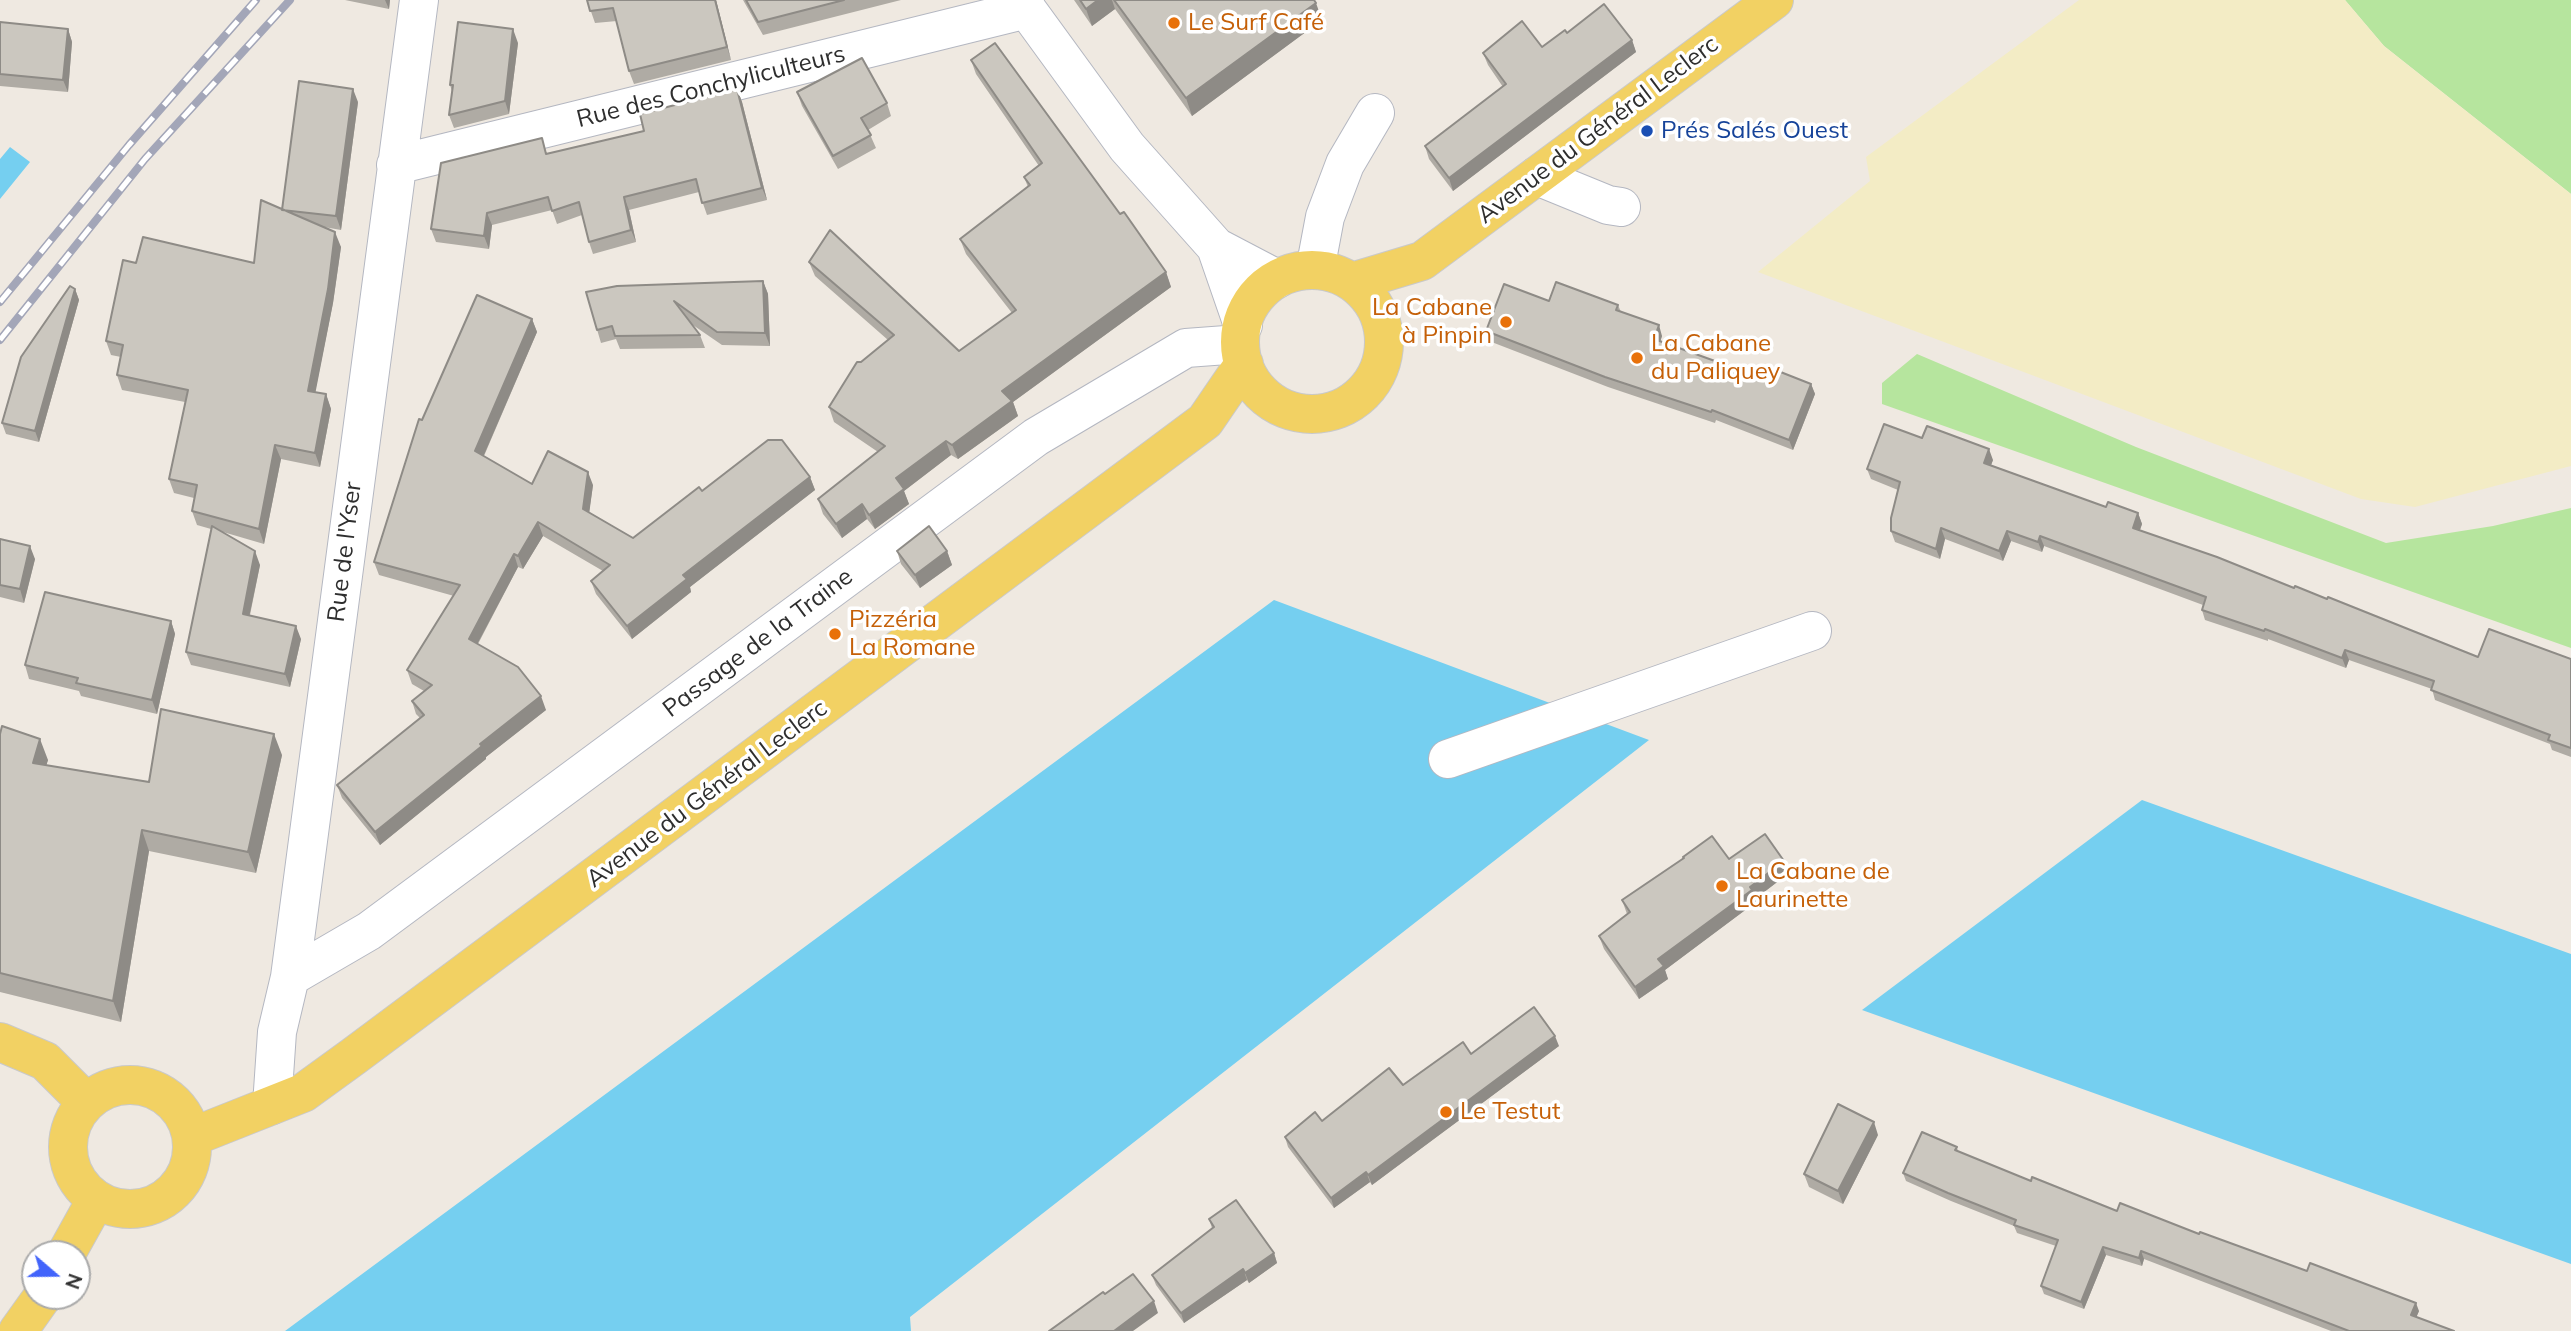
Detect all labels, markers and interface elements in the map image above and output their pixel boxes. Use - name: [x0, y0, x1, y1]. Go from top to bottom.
- place label: Le Surf Café: [1188, 9, 1324, 37]
- marker: Le Surf Café: [1166, 15, 1182, 31]
- street label: Avenue du Général Leclerc: [1472, 30, 1724, 230]
- street label: Rue des Conchyliculteurs: [574, 40, 848, 134]
- place label: Prés Salés Ouest: [1661, 117, 1848, 145]
- marker: Prés Salés Ouest: [1639, 123, 1655, 139]
- place label: La Cabane à Pinpin: [1372, 294, 1492, 350]
- marker: La Cabane à Pinpin: [1498, 314, 1514, 330]
- place label: La Cabane du Paliquey: [1651, 330, 1780, 386]
- marker: La Cabane du Paliquey: [1629, 350, 1645, 366]
- street label: Rue de l'Yser: [322, 480, 368, 624]
- street label: Passage de la Traine: [657, 562, 859, 724]
- place label: Pizzéria La Romane: [849, 606, 975, 662]
- marker: Pizzéria La Romane: [827, 626, 843, 642]
- street label: Avenue du Général Leclerc: [581, 694, 833, 894]
- place label: La Cabane de Laurinette: [1736, 858, 1890, 914]
- marker: La Cabane de Laurinette: [1714, 878, 1730, 894]
- place label: Le Testut: [1460, 1098, 1560, 1126]
- marker: Le Testut: [1438, 1104, 1454, 1120]
- north arrow: [21, 1240, 91, 1310]
- text: N: [60, 1271, 88, 1292]

